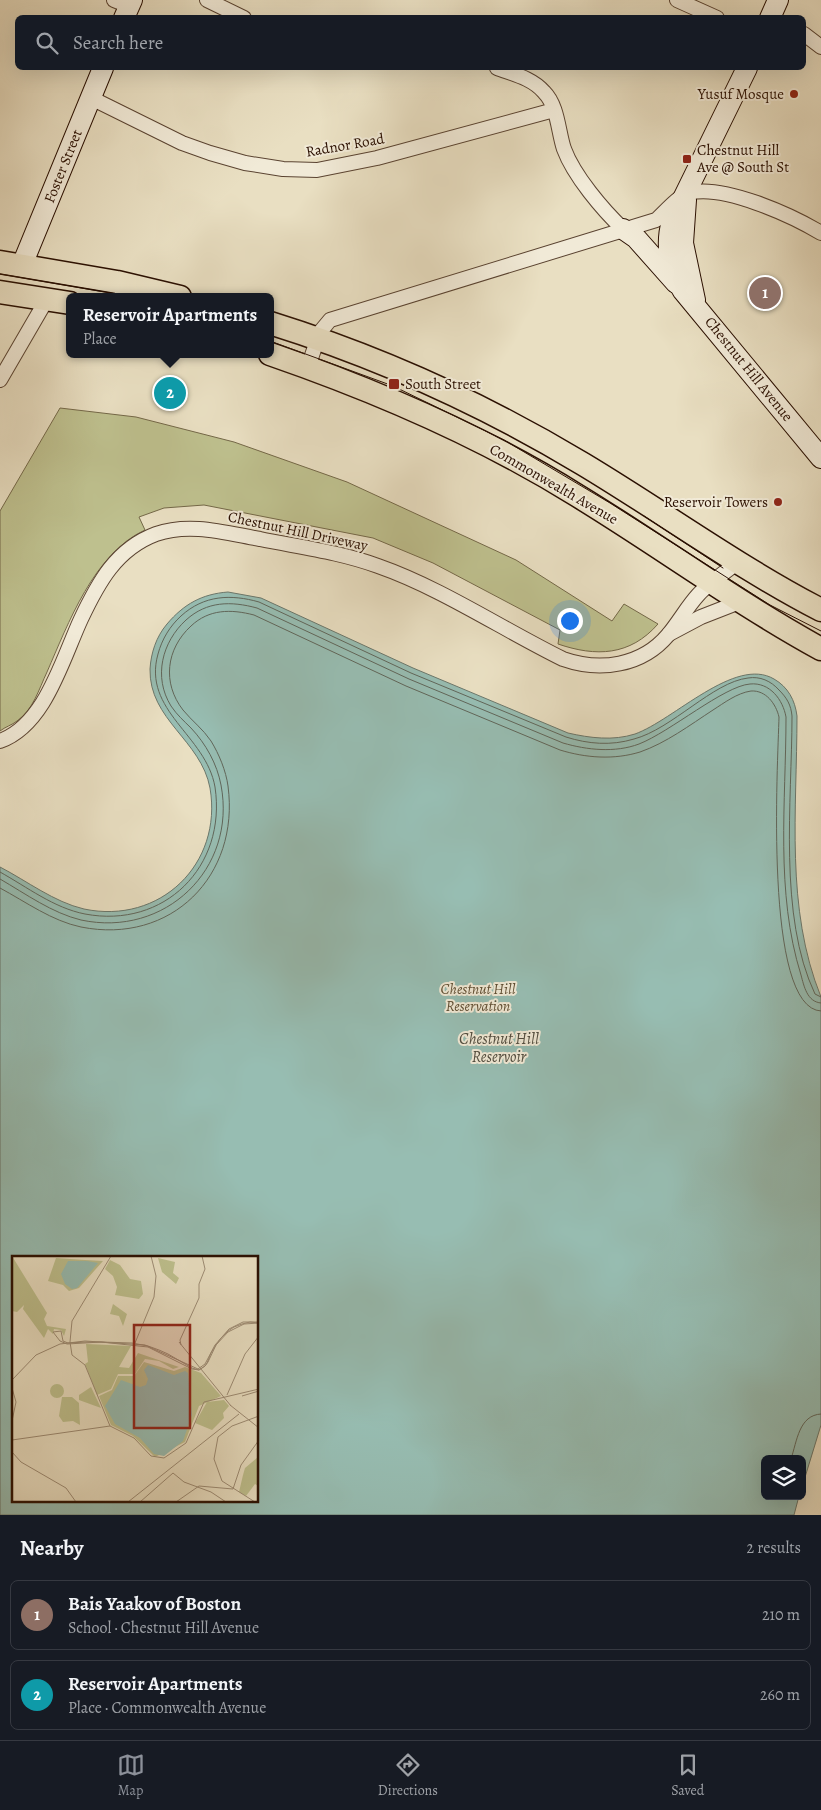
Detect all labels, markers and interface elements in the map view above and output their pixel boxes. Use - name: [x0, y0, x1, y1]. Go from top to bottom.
- search box: [15, 15, 806, 70]
- icon: search: [33, 29, 61, 57]
- text: Search here: [73, 30, 163, 56]
- place label: Yusuf Mosque: [697, 84, 784, 104]
- marker: Yusuf Mosque: [788, 88, 800, 100]
- street label: Foster Street: [39, 126, 87, 206]
- street label: Radnor Road: [304, 128, 387, 162]
- place label: Chestnut Hill Ave @ South St: [696, 140, 789, 177]
- marker: Chestnut Hill Ave @ South St: [681, 153, 693, 165]
- pin: 1: [749, 274, 781, 312]
- popup: [66, 293, 274, 358]
- text: Reservoir Apartments: [83, 302, 257, 328]
- street label: Chestnut Hill Avenue: [700, 312, 798, 426]
- text: Place: [83, 328, 117, 350]
- pin: 2: [154, 374, 186, 412]
- place label: South Street: [405, 374, 481, 394]
- marker: South Street: [387, 377, 401, 391]
- street label: Commonwealth Avenue: [486, 439, 622, 529]
- place label: Reservoir Towers: [664, 492, 768, 512]
- marker: Reservoir Towers: [772, 496, 784, 508]
- street label: Chestnut Hill Driveway: [226, 506, 370, 556]
- your location: [557, 608, 583, 634]
- park label: Chestnut Hill Reservation: [441, 979, 516, 1016]
- water label: Chestnut Hill Reservoir: [459, 1028, 539, 1068]
- inset map: [12, 1256, 259, 1502]
- map controls: [761, 1455, 806, 1500]
- button: layers: [761, 1455, 806, 1500]
- text: Nearby: [20, 1534, 83, 1562]
- text: 2 results: [746, 1537, 801, 1559]
- text: Bais Yaakov of Boston: [68, 1591, 241, 1617]
- text: 1: [34, 1604, 40, 1626]
- text: 210 m: [762, 1604, 800, 1626]
- text: School · Chestnut Hill Avenue: [68, 1617, 259, 1639]
- text: Reservoir Apartments: [68, 1671, 242, 1697]
- text: 2: [33, 1684, 41, 1706]
- text: 260 m: [760, 1684, 800, 1706]
- text: Place · Commonwealth Avenue: [68, 1697, 266, 1719]
- tab: Map: [117, 1751, 145, 1800]
- tab: Directions: [378, 1751, 438, 1800]
- tab: Saved: [671, 1751, 704, 1800]

